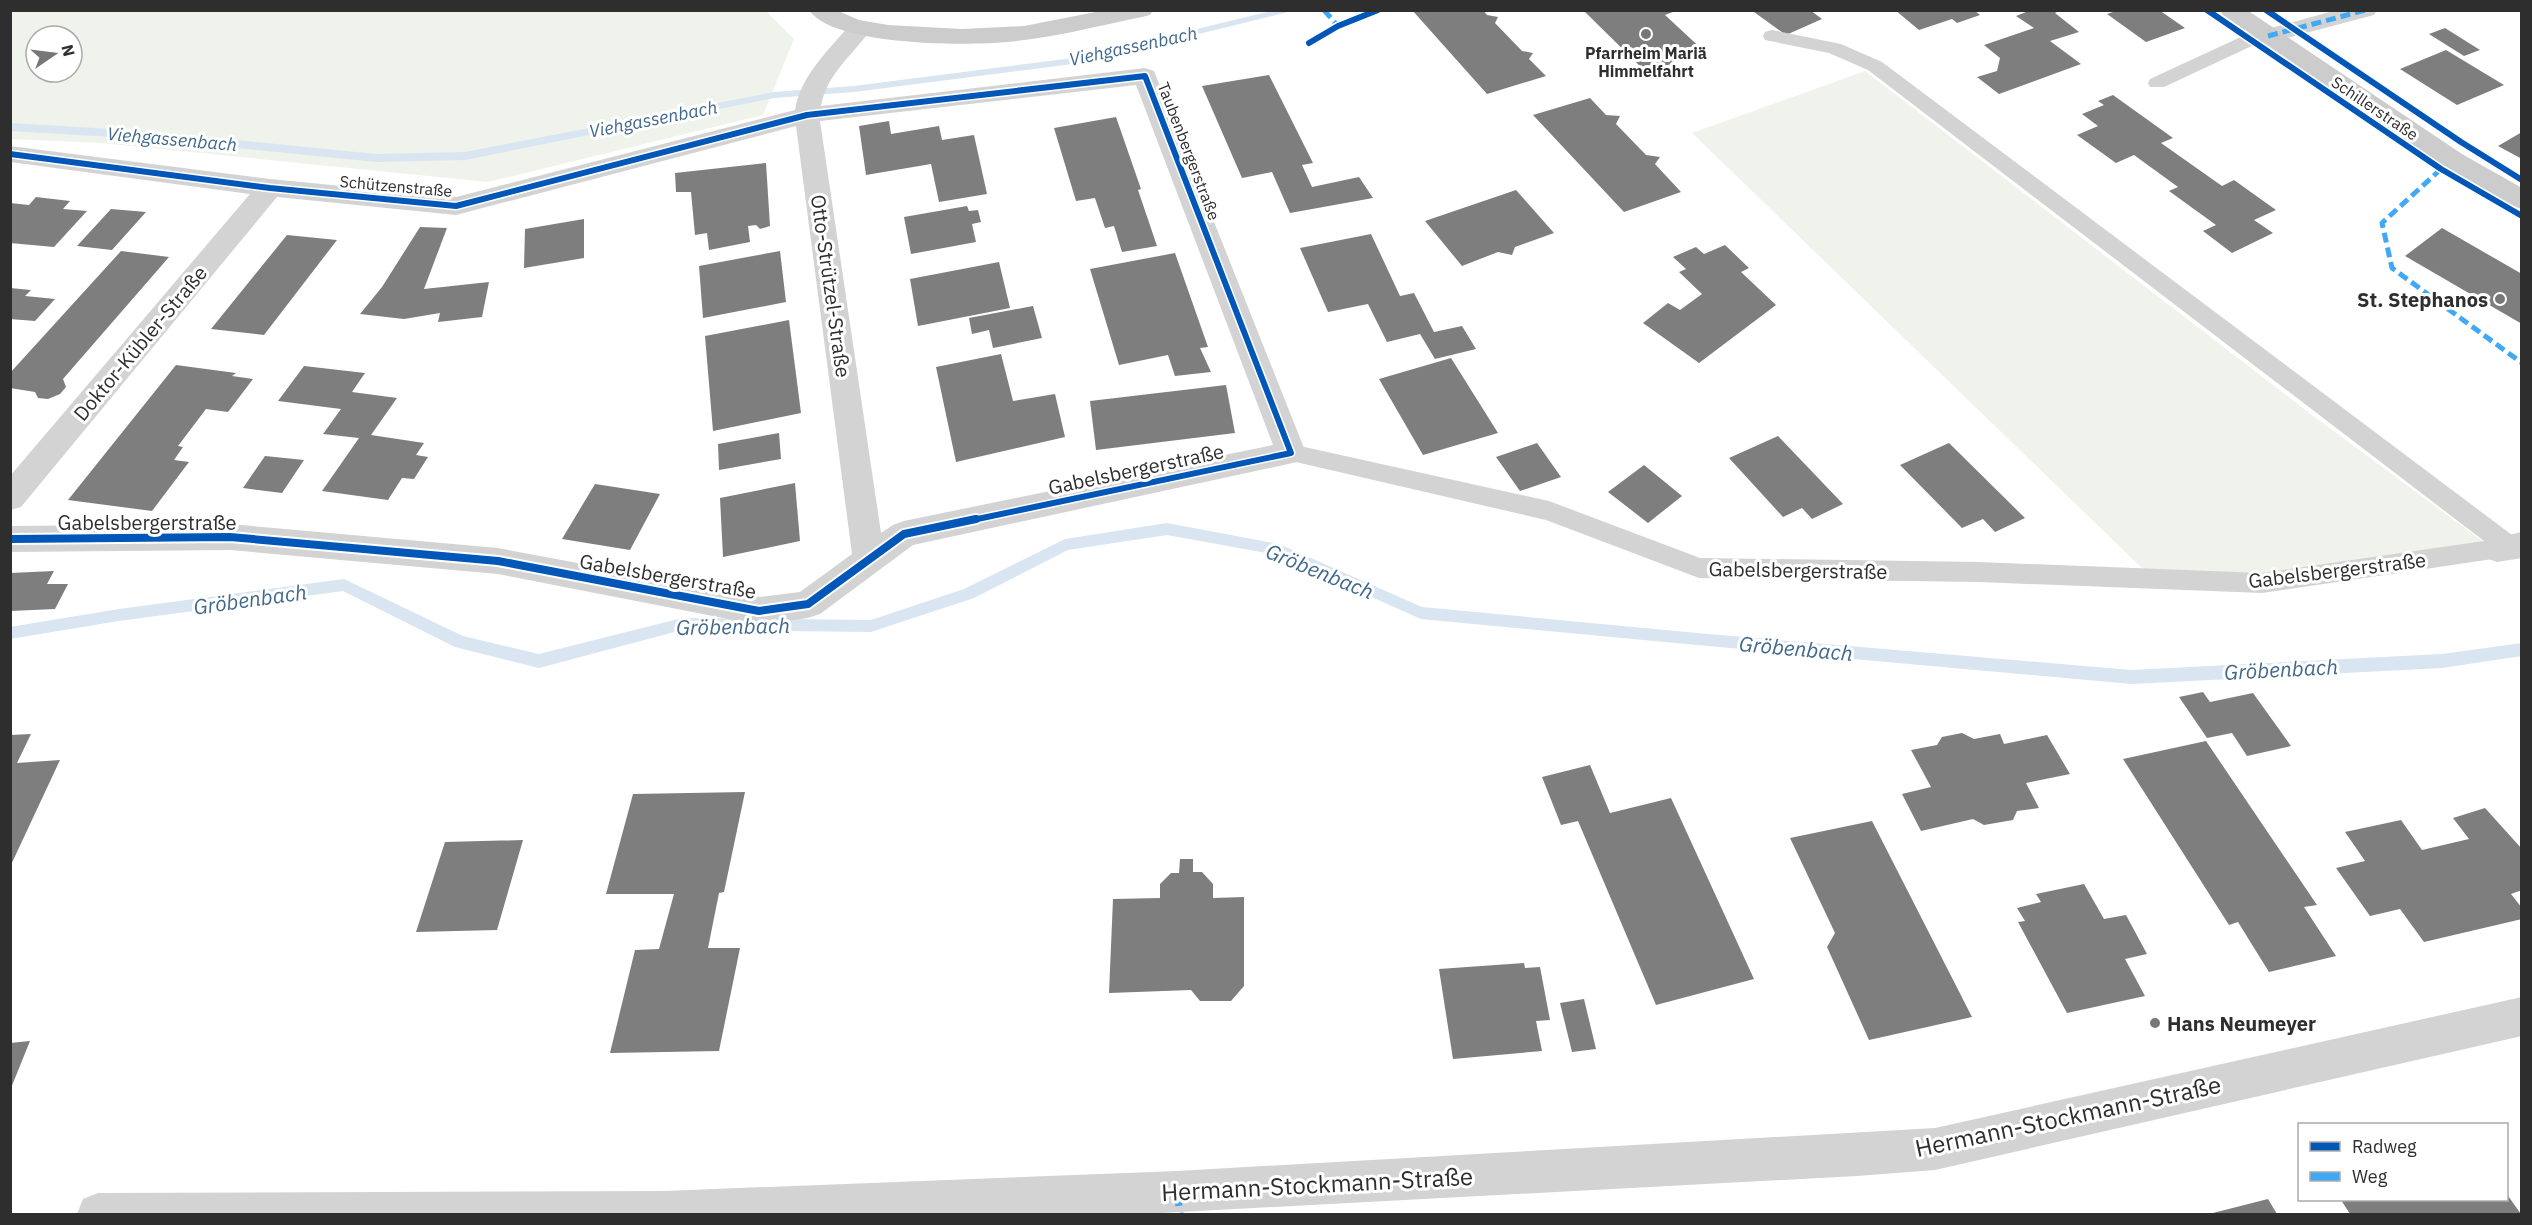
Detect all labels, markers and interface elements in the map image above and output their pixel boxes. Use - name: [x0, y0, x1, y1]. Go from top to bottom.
- water label: Viehgassenbach: [1067, 21, 1199, 71]
- north arrow: [24, 24, 84, 84]
- marker: Pfarrheim Mariä Himmelfahrt: [1639, 27, 1653, 41]
- text: N: [57, 42, 80, 58]
- place label: Pfarrheim Mariä Himmelfahrt: [1585, 43, 1707, 81]
- street label: Schillerstraße: [2328, 72, 2422, 144]
- street label: Taubenbergerstraße: [1153, 79, 1225, 223]
- water label: Viehgassenbach: [587, 95, 719, 143]
- water label: Viehgassenbach: [106, 122, 238, 156]
- street label: Schützenstraße: [339, 171, 453, 201]
- street label: Otto-Strützel-Straße: [805, 193, 857, 379]
- street label: Doktor-Kübler-Straße: [67, 260, 213, 426]
- place label: St. Stephanos: [2357, 286, 2488, 313]
- marker: St. Stephanos: [2493, 292, 2507, 306]
- street label: Gabelsbergerstraße: [1046, 437, 1226, 501]
- street label: Gabelsbergerstraße: [58, 509, 236, 536]
- water label: Gröbenbach: [1262, 537, 1378, 605]
- street label: Gabelsbergerstraße: [2247, 546, 2427, 594]
- street label: Gabelsbergerstraße: [578, 547, 758, 605]
- street label: Gabelsbergerstraße: [1708, 555, 1888, 585]
- water label: Gröbenbach: [192, 577, 308, 621]
- water label: Gröbenbach: [676, 611, 790, 641]
- water label: Gröbenbach: [1738, 629, 1854, 667]
- water label: Gröbenbach: [2223, 652, 2339, 686]
- place label: Hans Neumeyer: [2167, 1010, 2316, 1037]
- marker: Hans Neumeyer: [2148, 1016, 2162, 1030]
- street label: Hermann-Stockmann-Straße: [1912, 1068, 2224, 1164]
- legend: [2298, 1123, 2508, 1201]
- text: Radweg: [2352, 1135, 2417, 1158]
- street label: Hermann-Stockmann-Straße: [1160, 1160, 1474, 1208]
- text: Weg: [2352, 1165, 2388, 1188]

